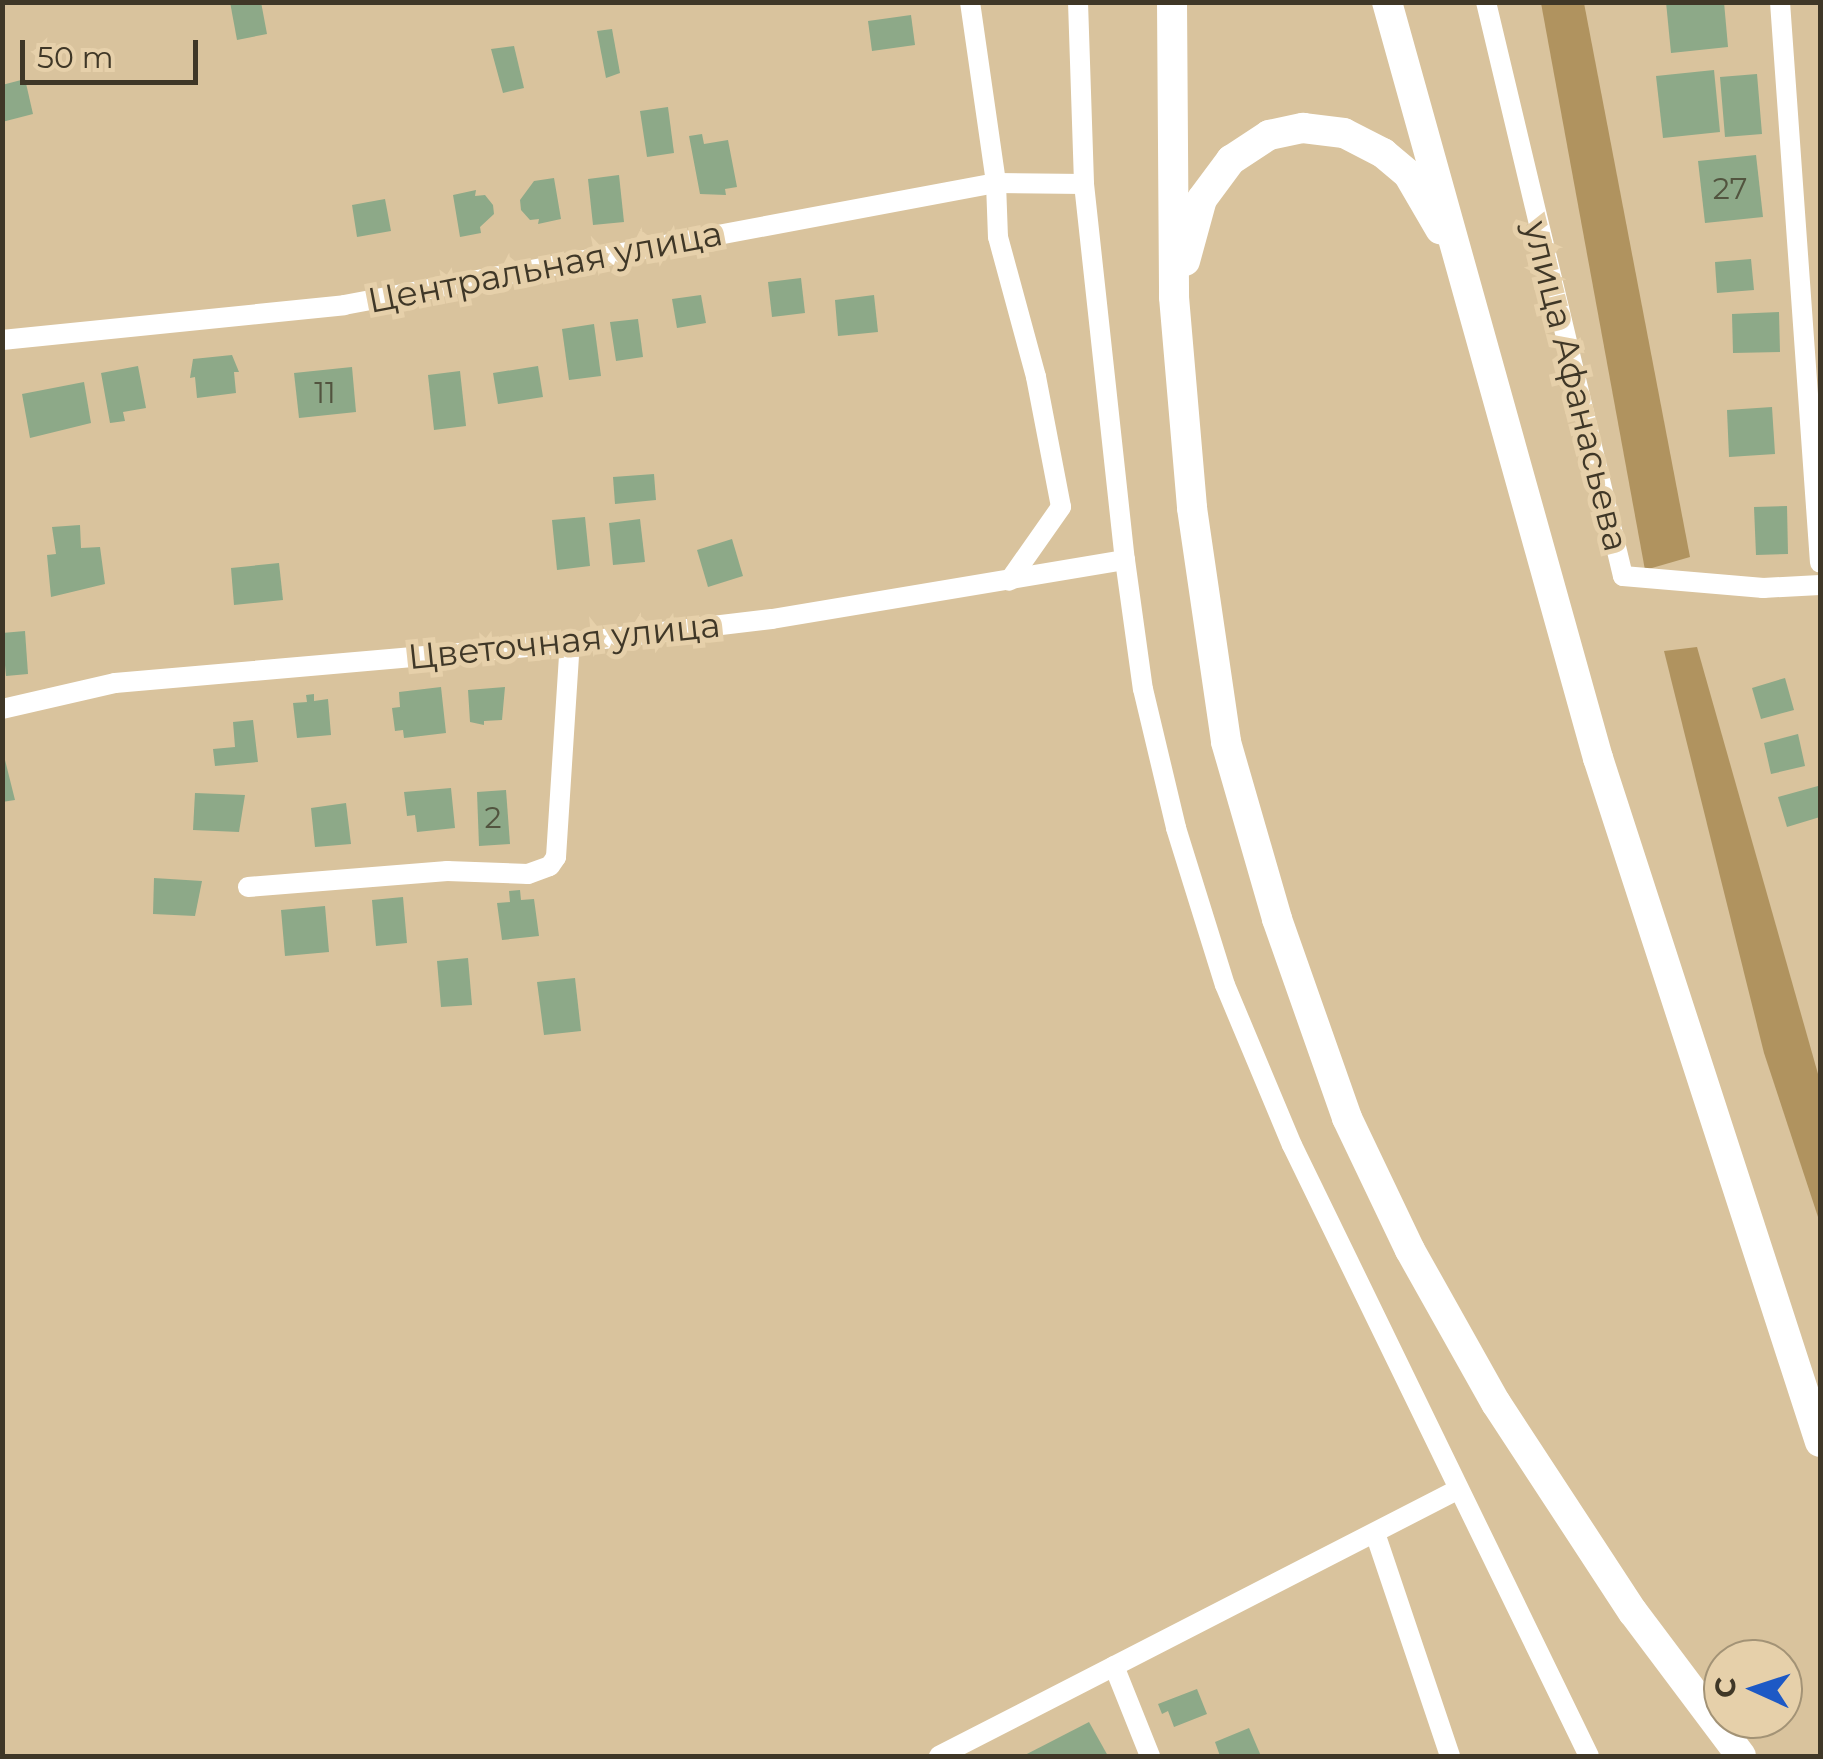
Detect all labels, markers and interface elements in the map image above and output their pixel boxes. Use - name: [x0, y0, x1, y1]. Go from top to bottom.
- scale bar: [25, 20, 202, 82]
- text: 50 m: [37, 39, 114, 76]
- house number: 27: [1713, 171, 1747, 207]
- street label: Центральная улица: [364, 212, 726, 322]
- street label: улица Афанасьева: [1515, 217, 1637, 555]
- house number: 11: [314, 375, 336, 411]
- street label: Цветочная улица: [406, 604, 722, 678]
- house number: 2: [484, 800, 502, 836]
- north arrow: [1703, 1639, 1803, 1739]
- text: С: [1708, 1677, 1743, 1699]

